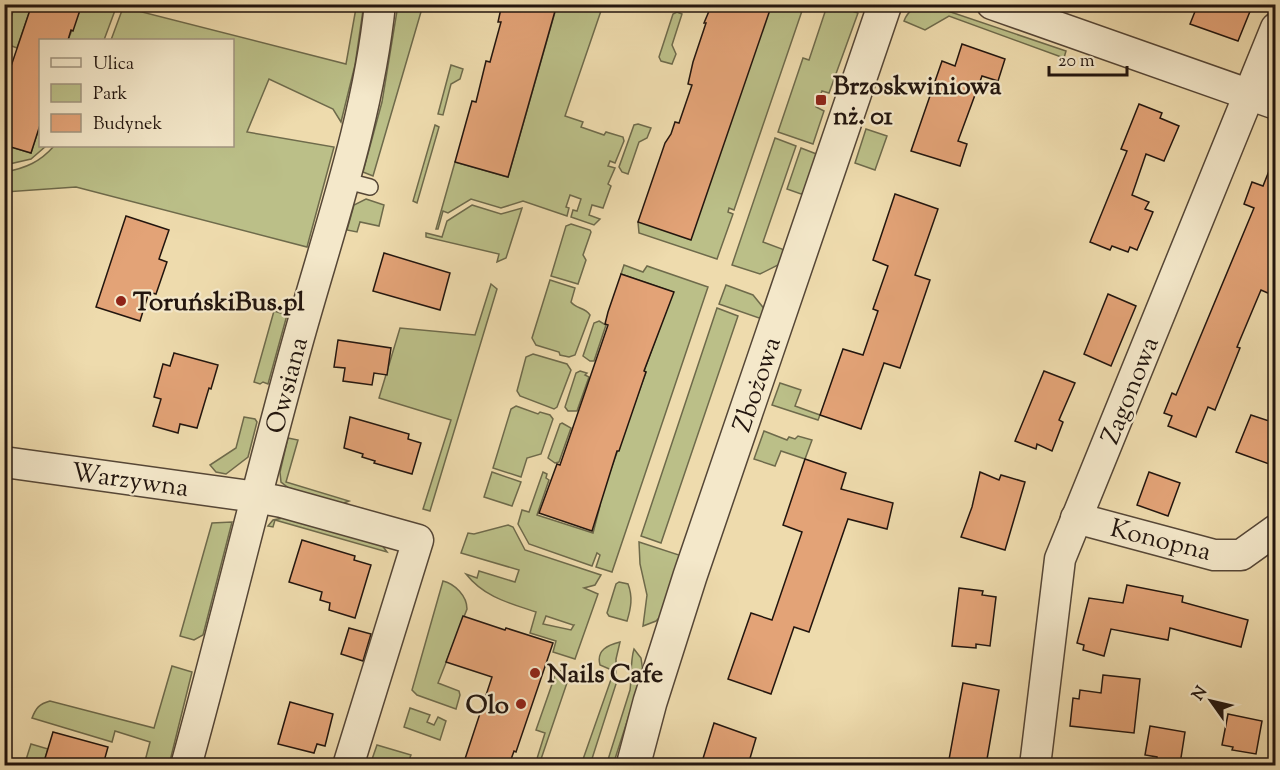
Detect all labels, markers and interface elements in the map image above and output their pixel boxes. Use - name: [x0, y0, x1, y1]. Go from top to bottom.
- legend: [39, 39, 234, 147]
- scale bar: [1049, 39, 1127, 77]
- text: 20 m: [1058, 49, 1095, 75]
- text: Ulica: [93, 52, 134, 78]
- place label: Brzoskwiniowa nż. 01: [833, 69, 1001, 136]
- text: Park: [93, 82, 128, 108]
- marker: Brzoskwiniowa nż. 01: [814, 93, 828, 107]
- text: Budynek: [93, 112, 162, 138]
- place label: ToruńskiBus.pl: [133, 285, 305, 322]
- marker: ToruńskiBus.pl: [114, 294, 128, 308]
- street label: Zbożowa: [725, 332, 792, 437]
- street label: Zagonowa: [1093, 332, 1170, 450]
- street label: Owsiana: [258, 333, 319, 438]
- street label: Warzywna: [68, 455, 191, 508]
- street label: Konopna: [1106, 511, 1215, 572]
- place label: Nails Cafe: [547, 657, 663, 694]
- marker: Nails Cafe: [528, 666, 542, 680]
- north arrow: [1181, 671, 1241, 731]
- text: N: [1188, 682, 1214, 706]
- place label: Olo: [466, 688, 509, 725]
- marker: Olo: [514, 697, 528, 711]

